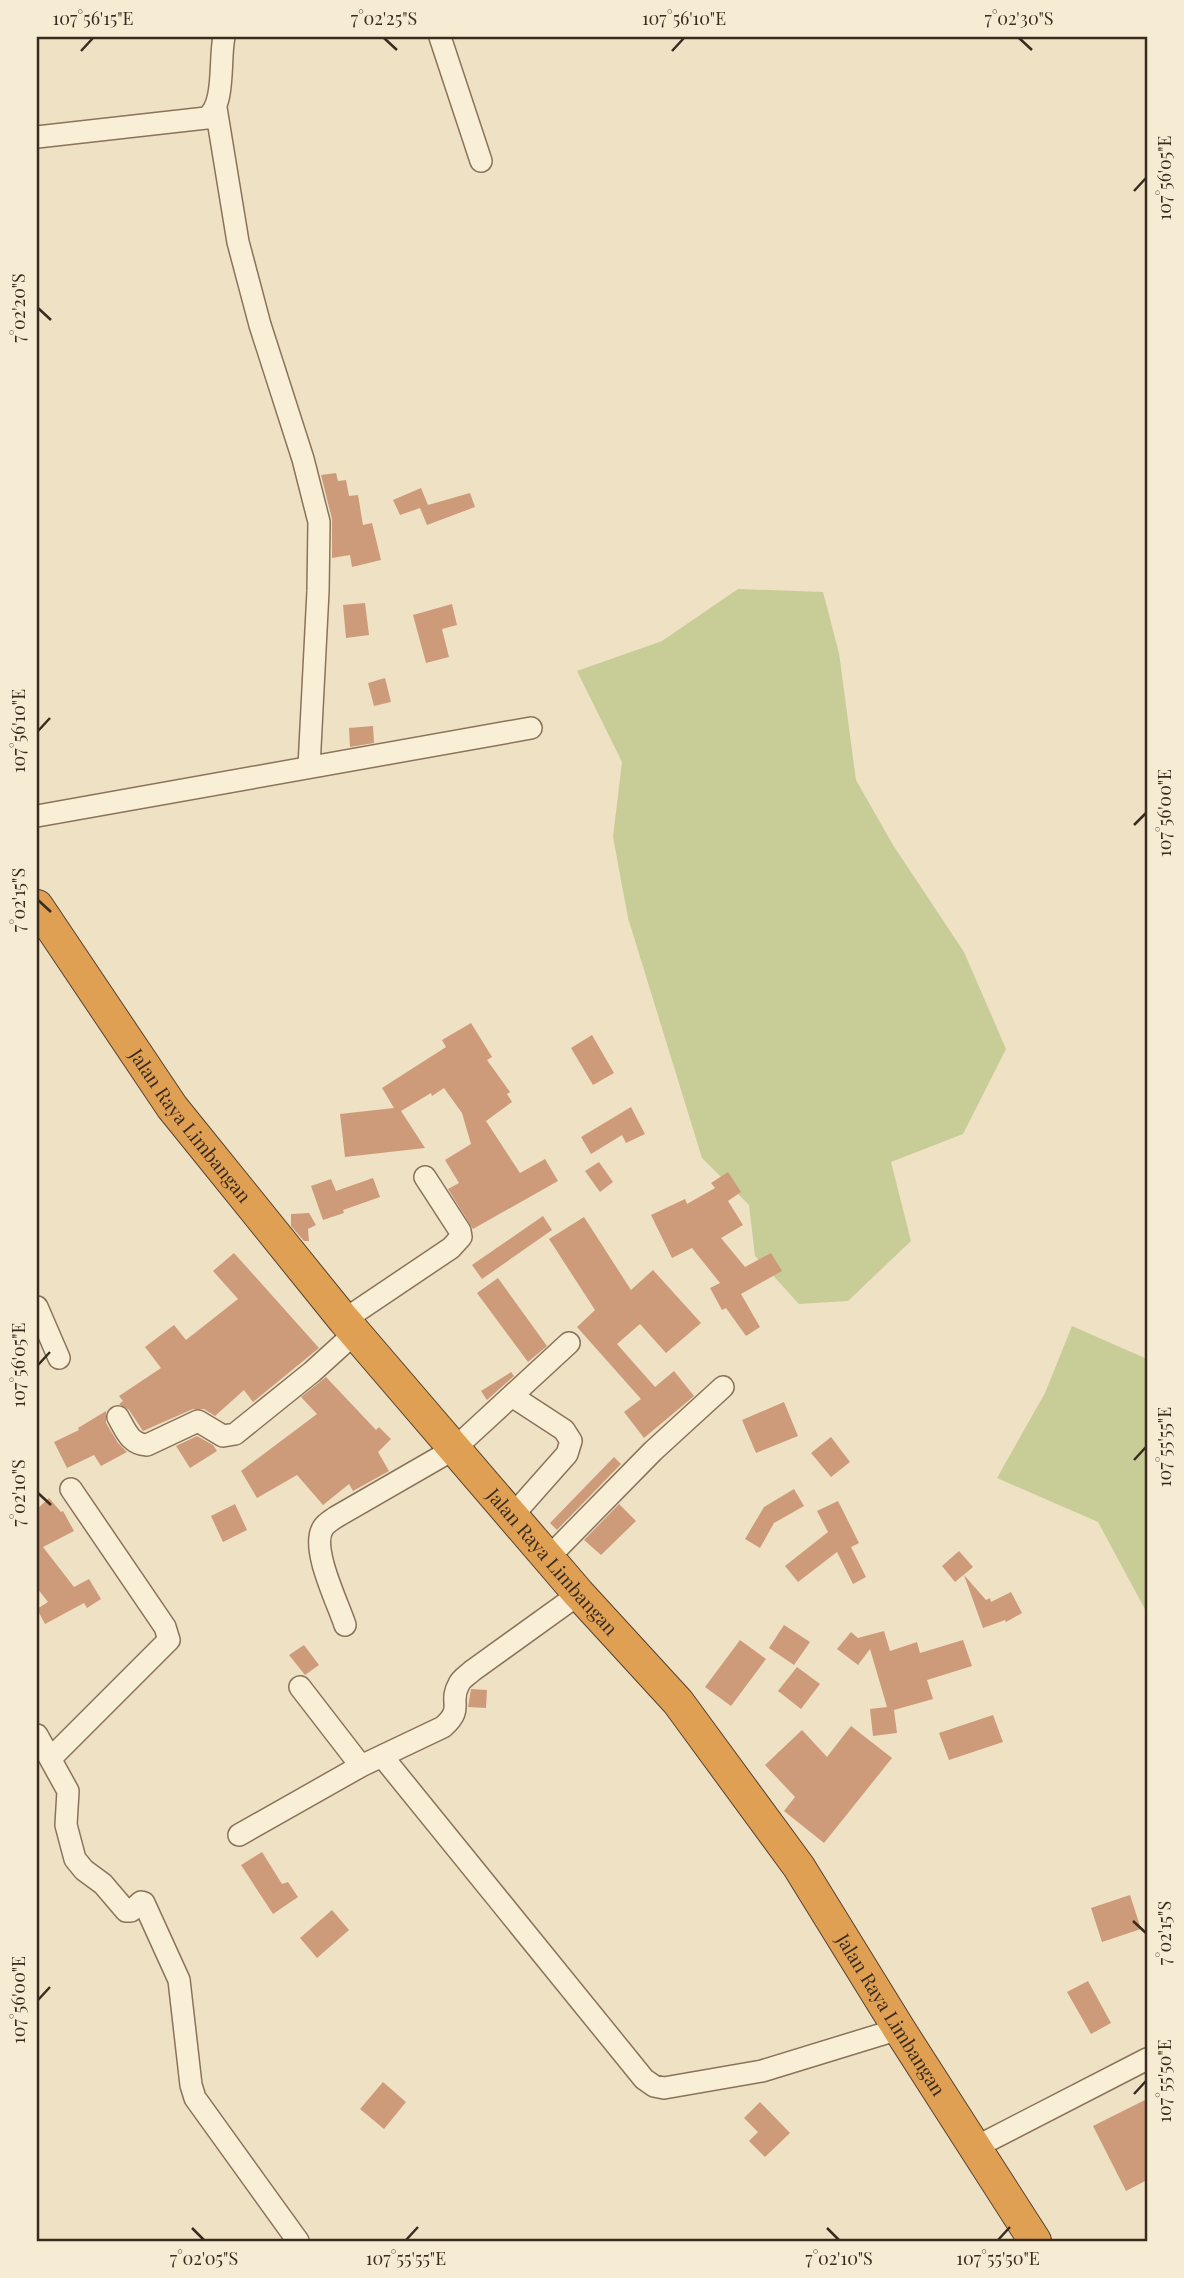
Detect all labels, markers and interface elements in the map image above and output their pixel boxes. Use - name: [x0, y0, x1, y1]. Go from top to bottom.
- text: 107°56'15"E: [53, 6, 133, 30]
- text: 7°02'25"S: [351, 6, 417, 30]
- text: 107°56'10"E: [642, 6, 726, 30]
- text: 7°02'30"S: [984, 6, 1054, 30]
- text: 107°56'05"E: [1152, 135, 1176, 221]
- text: 7°02'20"S: [6, 273, 30, 343]
- text: 107°56'10"E: [6, 689, 30, 773]
- text: 107°56'00"E: [1152, 769, 1176, 857]
- text: 7°02'15"S: [6, 868, 30, 932]
- street label: Jalan Raya Limbangan: [124, 1042, 258, 1208]
- text: 107°56'05"E: [6, 1322, 30, 1408]
- text: 107°55'55"E: [1152, 1407, 1176, 1487]
- text: 7°02'10"S: [6, 1459, 30, 1527]
- street label: Jalan Raya Limbangan: [481, 1481, 625, 1641]
- text: 7°02'15"S: [1152, 1901, 1176, 1965]
- street label: Jalan Raya Limbangan: [831, 1927, 953, 2101]
- text: 107°56'00"E: [6, 1956, 30, 2044]
- text: 107°55'50"E: [1152, 2039, 1176, 2123]
- text: 7°02'05"S: [170, 2246, 238, 2270]
- text: 107°55'55"E: [366, 2246, 446, 2270]
- text: 7°02'10"S: [805, 2246, 873, 2270]
- text: 107°55'50"E: [956, 2246, 1040, 2270]

